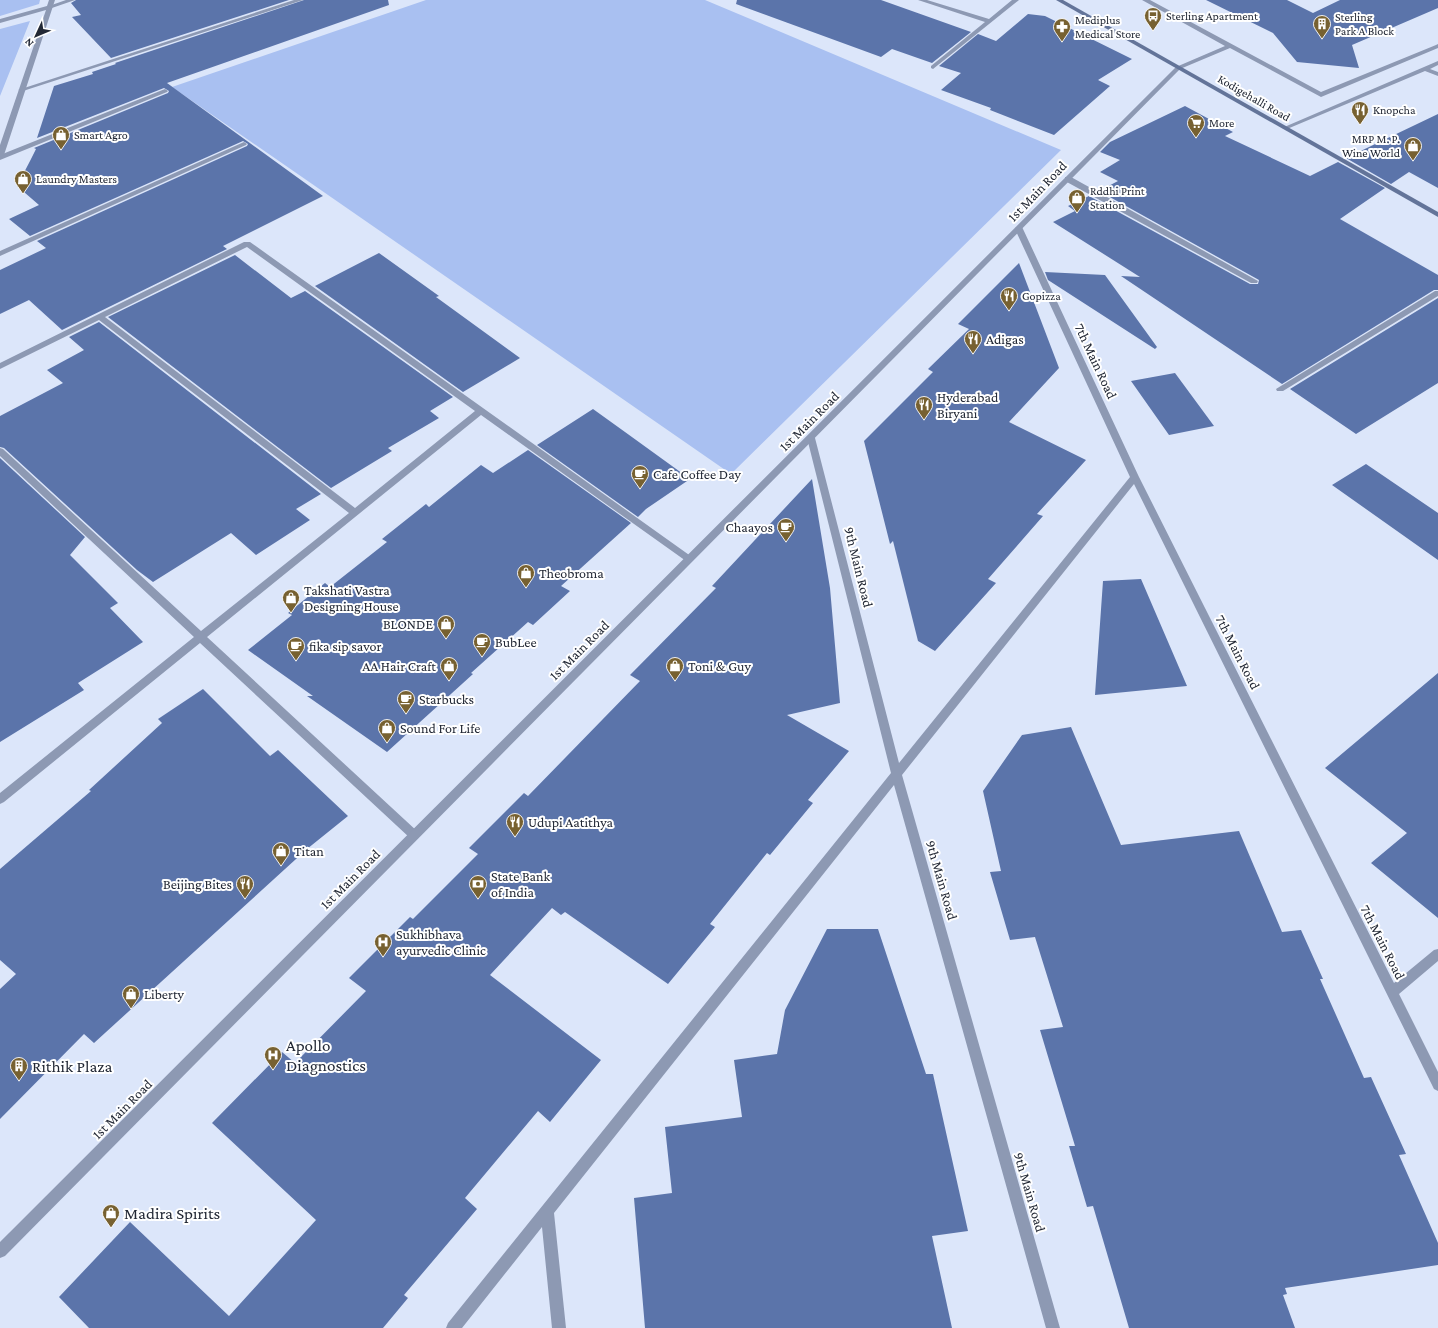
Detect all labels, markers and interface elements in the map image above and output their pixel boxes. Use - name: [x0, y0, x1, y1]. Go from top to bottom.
- bus stop icon: Sterling Apartment: [1143, 6, 1163, 31]
- place label: Sterling Apartment: [1166, 9, 1259, 23]
- place label: Sterling Park A Block: [1335, 10, 1394, 38]
- place label: Mediplus Medical Store: [1075, 13, 1140, 41]
- building icon: Sterling Park A Block: [1312, 14, 1332, 39]
- north arrow: [16, 16, 56, 56]
- pharmacy icon: Mediplus Medical Store: [1052, 17, 1072, 42]
- text: N: [22, 36, 36, 50]
- street label: Kodigehalli Road: [1215, 72, 1293, 125]
- restaurant icon: Knopcha: [1350, 100, 1370, 125]
- place label: Knopcha: [1373, 103, 1416, 117]
- supermarket icon: More: [1186, 113, 1206, 138]
- place label: More: [1209, 116, 1234, 130]
- shop icon: Smart Agro: [51, 125, 71, 150]
- place label: Smart Agro: [74, 128, 128, 142]
- place label: MRP M. P. Wine World: [1342, 132, 1401, 160]
- shop icon: MRP M. P. Wine World: [1403, 136, 1423, 161]
- street label: 1st Main Road: [1004, 157, 1070, 225]
- shop icon: Laundry Masters: [13, 169, 33, 194]
- place label: Laundry Masters: [36, 172, 117, 186]
- place label: Rddhi Print Station: [1090, 184, 1146, 212]
- shop icon: Rddhi Print Station: [1067, 188, 1087, 213]
- restaurant icon: Gopizza: [999, 286, 1019, 311]
- place label: Gopizza: [1022, 289, 1061, 303]
- street label: 7th Main Road: [1072, 321, 1121, 402]
- restaurant icon: Adigas: [963, 329, 983, 354]
- place label: Adigas: [986, 331, 1024, 347]
- street label: 1st Main Road: [776, 387, 843, 454]
- place label: Hyderabad Biryani: [937, 389, 999, 421]
- restaurant icon: Hyderabad Biryani: [914, 395, 934, 420]
- cafe icon: Cafe Coffee Day: [630, 464, 650, 489]
- place label: Cafe Coffee Day: [653, 466, 742, 482]
- cafe icon: Chaayos: [776, 517, 796, 542]
- place label: Chaayos: [726, 519, 773, 535]
- street label: 9th Main Road: [841, 525, 877, 609]
- shop icon: Theobroma: [516, 563, 536, 588]
- place label: Theobroma: [539, 565, 604, 581]
- place label: Takshati Vastra Designing House: [304, 582, 399, 614]
- shop icon: Takshati Vastra Designing House: [281, 588, 301, 613]
- street label: 7th Main Road: [1212, 612, 1264, 692]
- shop icon: BLONDE: [436, 614, 456, 639]
- place label: BLONDE: [383, 616, 433, 632]
- street label: 1st Main Road: [546, 616, 613, 683]
- cafe icon: BubLee: [472, 632, 492, 657]
- place label: BubLee: [495, 634, 537, 650]
- cafe icon: fika sip savor: [286, 636, 306, 661]
- place label: fika sip savor: [309, 638, 382, 654]
- shop icon: AA Hair Craft: [439, 656, 459, 681]
- shop icon: Toni & Guy: [665, 656, 685, 681]
- place label: AA Hair Craft: [362, 658, 436, 674]
- place label: Toni & Guy: [688, 658, 751, 674]
- cafe icon: Starbucks: [396, 689, 416, 714]
- place label: Starbucks: [419, 691, 474, 707]
- shop icon: Sound For Life: [377, 718, 397, 743]
- place label: Sound For Life: [400, 720, 480, 736]
- restaurant icon: Udupi Aatithya: [505, 812, 525, 837]
- place label: Udupi Aatithya: [528, 814, 614, 830]
- street label: 9th Main Road: [923, 838, 961, 922]
- shop icon: Titan: [271, 841, 291, 866]
- place label: Titan: [294, 843, 324, 859]
- street label: 1st Main Road: [317, 845, 384, 912]
- place label: State Bank of India: [491, 868, 551, 900]
- restaurant icon: Beijing Bites: [235, 874, 255, 899]
- bank icon: State Bank of India: [468, 874, 488, 899]
- place label: Beijing Bites: [163, 876, 232, 893]
- street label: 7th Main Road: [1357, 902, 1409, 982]
- place label: Sukhibhava ayurvedic Clinic: [396, 926, 486, 958]
- hospital icon: Sukhibhava ayurvedic Clinic: [373, 932, 393, 957]
- shop icon: Liberty: [121, 984, 141, 1009]
- place label: Liberty: [144, 986, 185, 1002]
- place label: Apollo Diagnostics: [286, 1036, 366, 1075]
- hospital icon: Apollo Diagnostics: [263, 1045, 283, 1070]
- building icon: Rithik Plaza: [9, 1056, 29, 1081]
- place label: Rithik Plaza: [32, 1057, 112, 1076]
- street label: 1st Main Road: [89, 1075, 156, 1142]
- street label: 9th Main Road: [1011, 1150, 1049, 1234]
- shop icon: Madira Spirits: [101, 1203, 121, 1228]
- place label: Madira Spirits: [124, 1204, 220, 1223]

